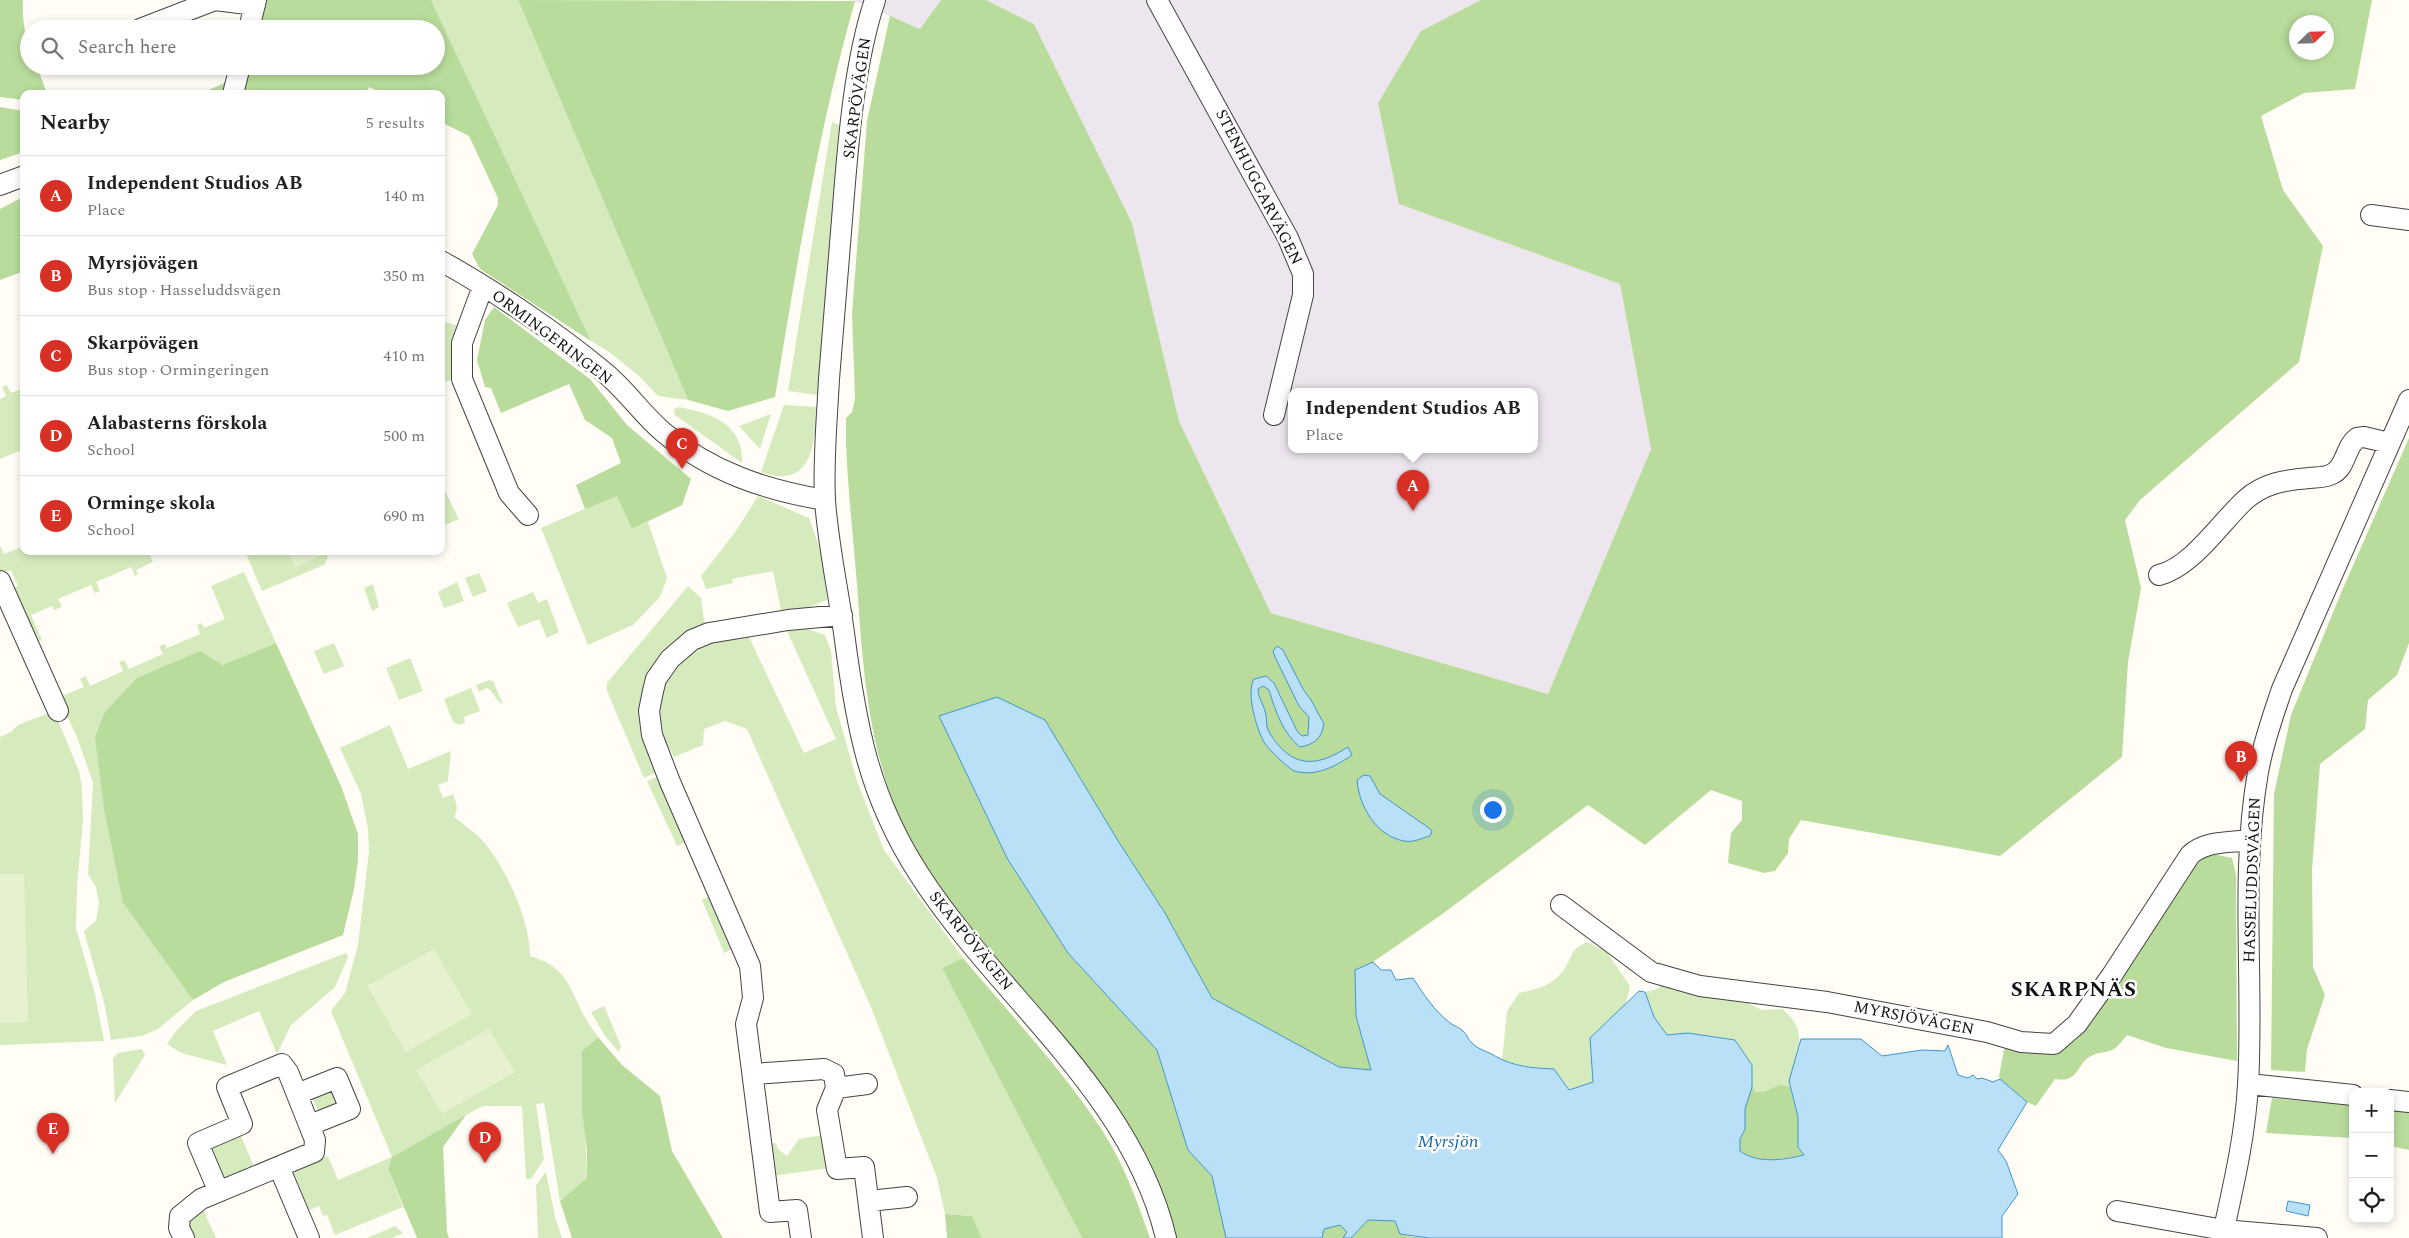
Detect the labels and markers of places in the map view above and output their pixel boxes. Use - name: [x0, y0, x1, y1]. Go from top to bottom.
- pin: C: [666, 428, 698, 469]
- pin: A: [1397, 470, 1429, 511]
- pin: B: [2225, 741, 2257, 782]
- pin: E: [37, 1113, 69, 1154]
- pin: D: [469, 1122, 501, 1163]

